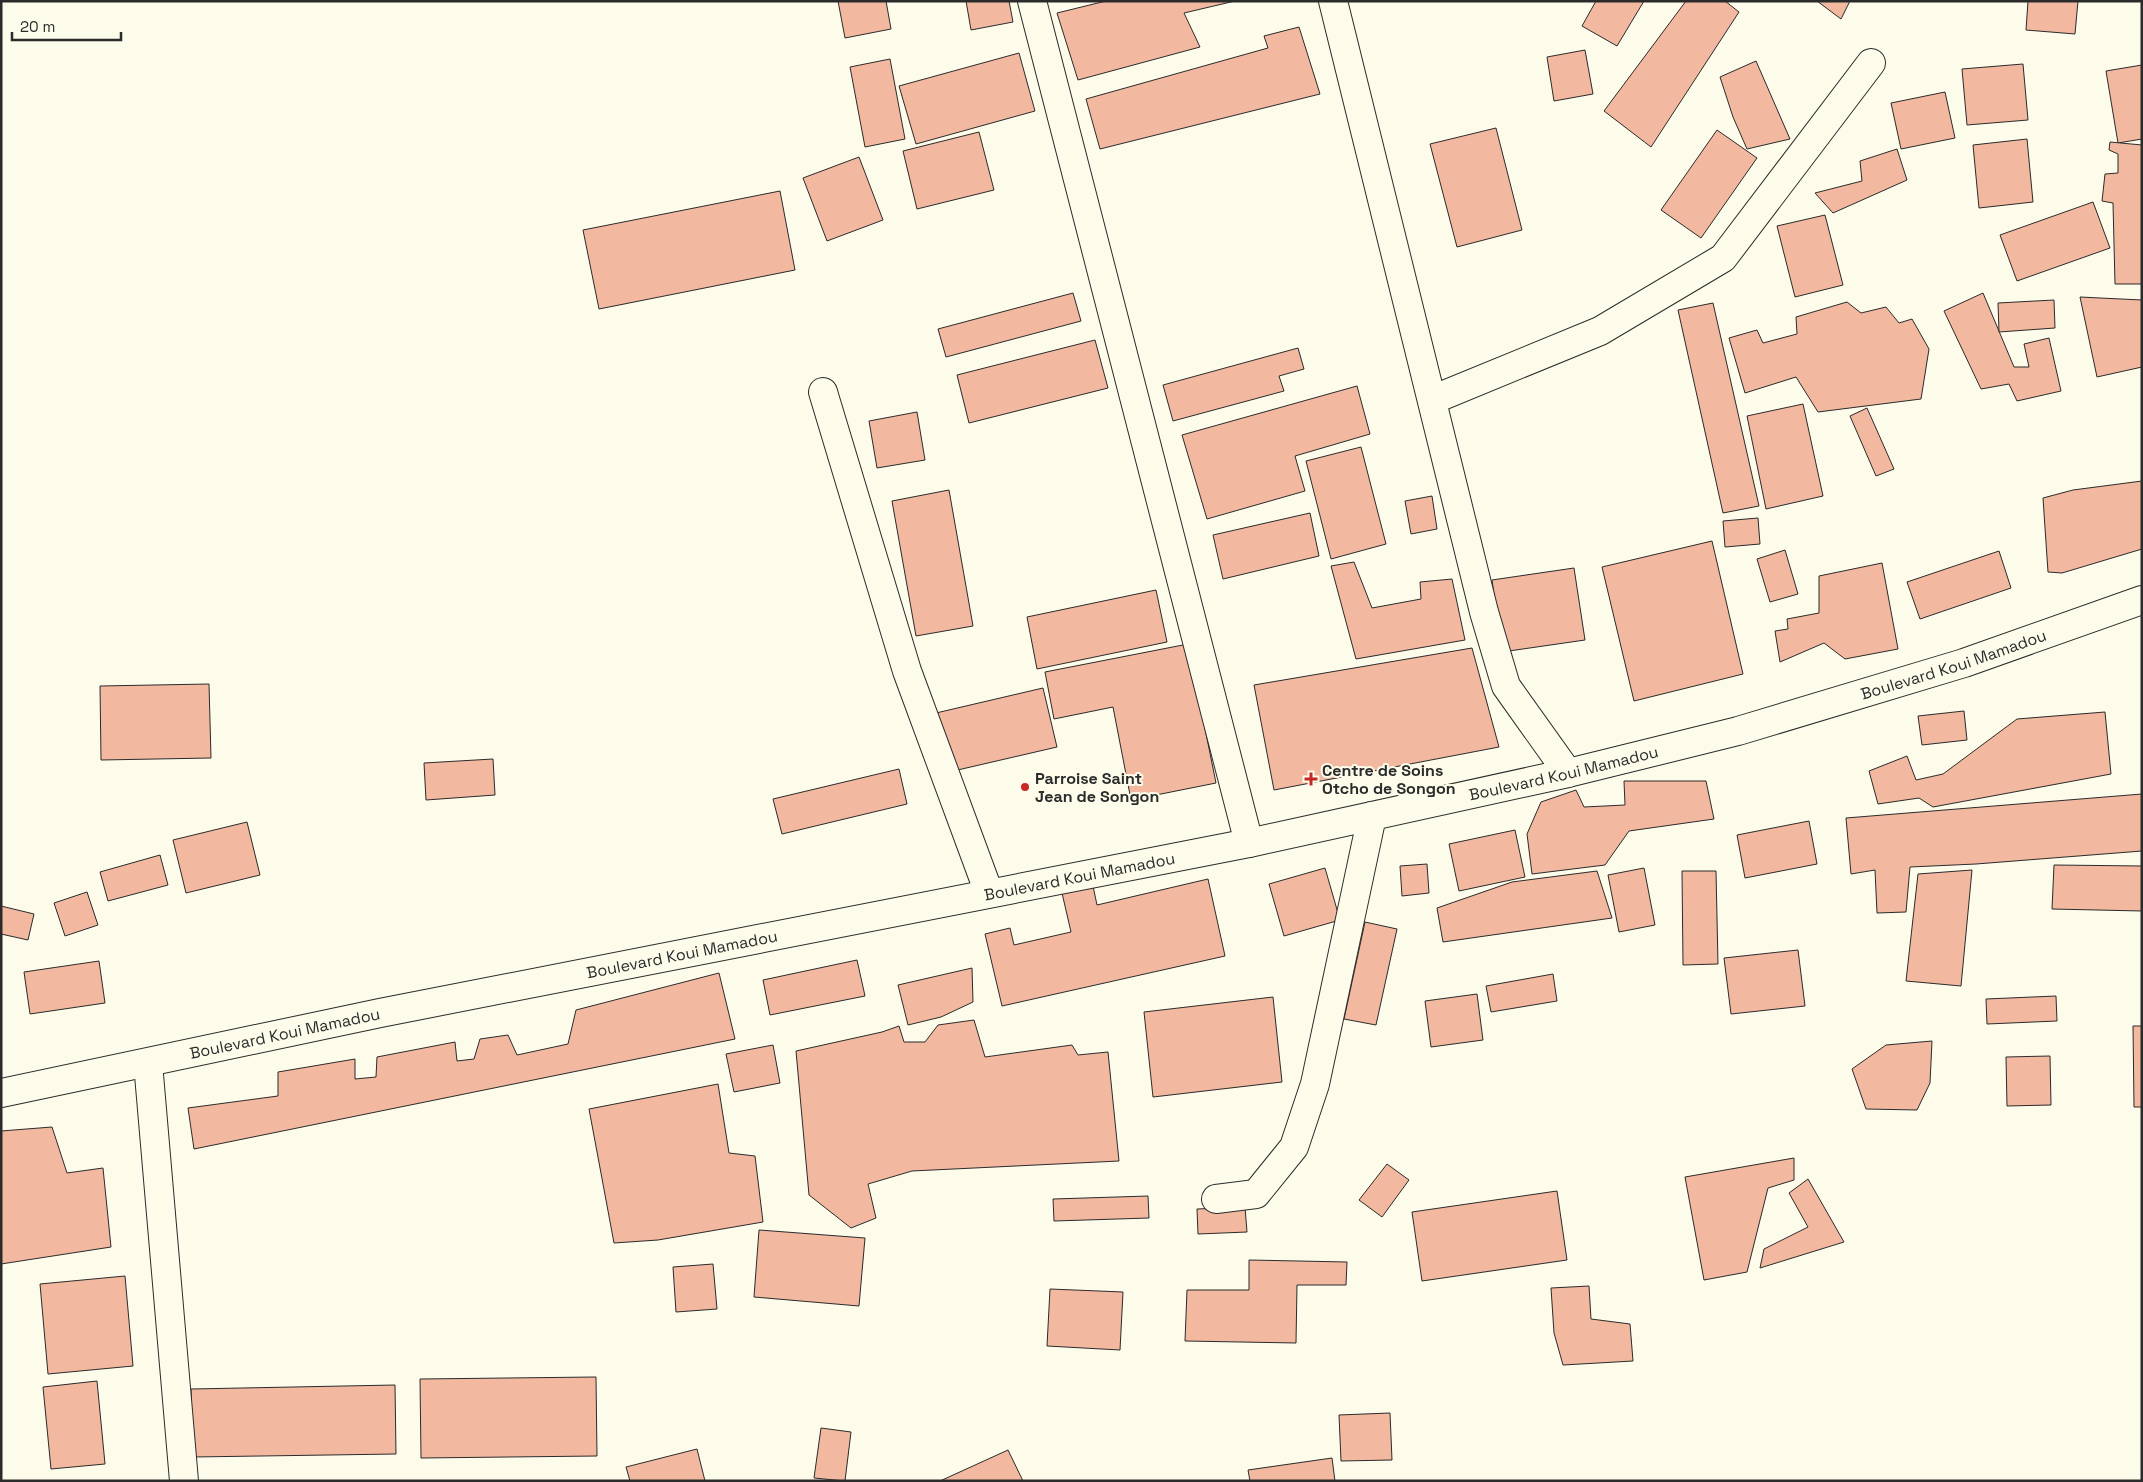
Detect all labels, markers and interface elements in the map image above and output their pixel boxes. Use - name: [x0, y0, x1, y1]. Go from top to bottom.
- scale bar: [12, 10, 121, 42]
- text: 20 m: [20, 17, 55, 36]
- street label: Boulevard Koui Mamadou: [1858, 625, 2049, 705]
- street label: Boulevard Koui Mamadou: [1467, 741, 1661, 805]
- place label: Centre de Soins Otcho de Songon: [1322, 760, 1456, 799]
- place label: Parroise Saint Jean de Songon: [1035, 768, 1159, 807]
- marker: Centre de Soins Otcho de Songon: [1304, 772, 1318, 786]
- marker: Parroise Saint Jean de Songon: [1019, 781, 1031, 793]
- street label: Boulevard Koui Mamadou: [982, 848, 1177, 906]
- street label: Boulevard Koui Mamadou: [585, 925, 779, 983]
- street label: Boulevard Koui Mamadou: [188, 1003, 382, 1064]

